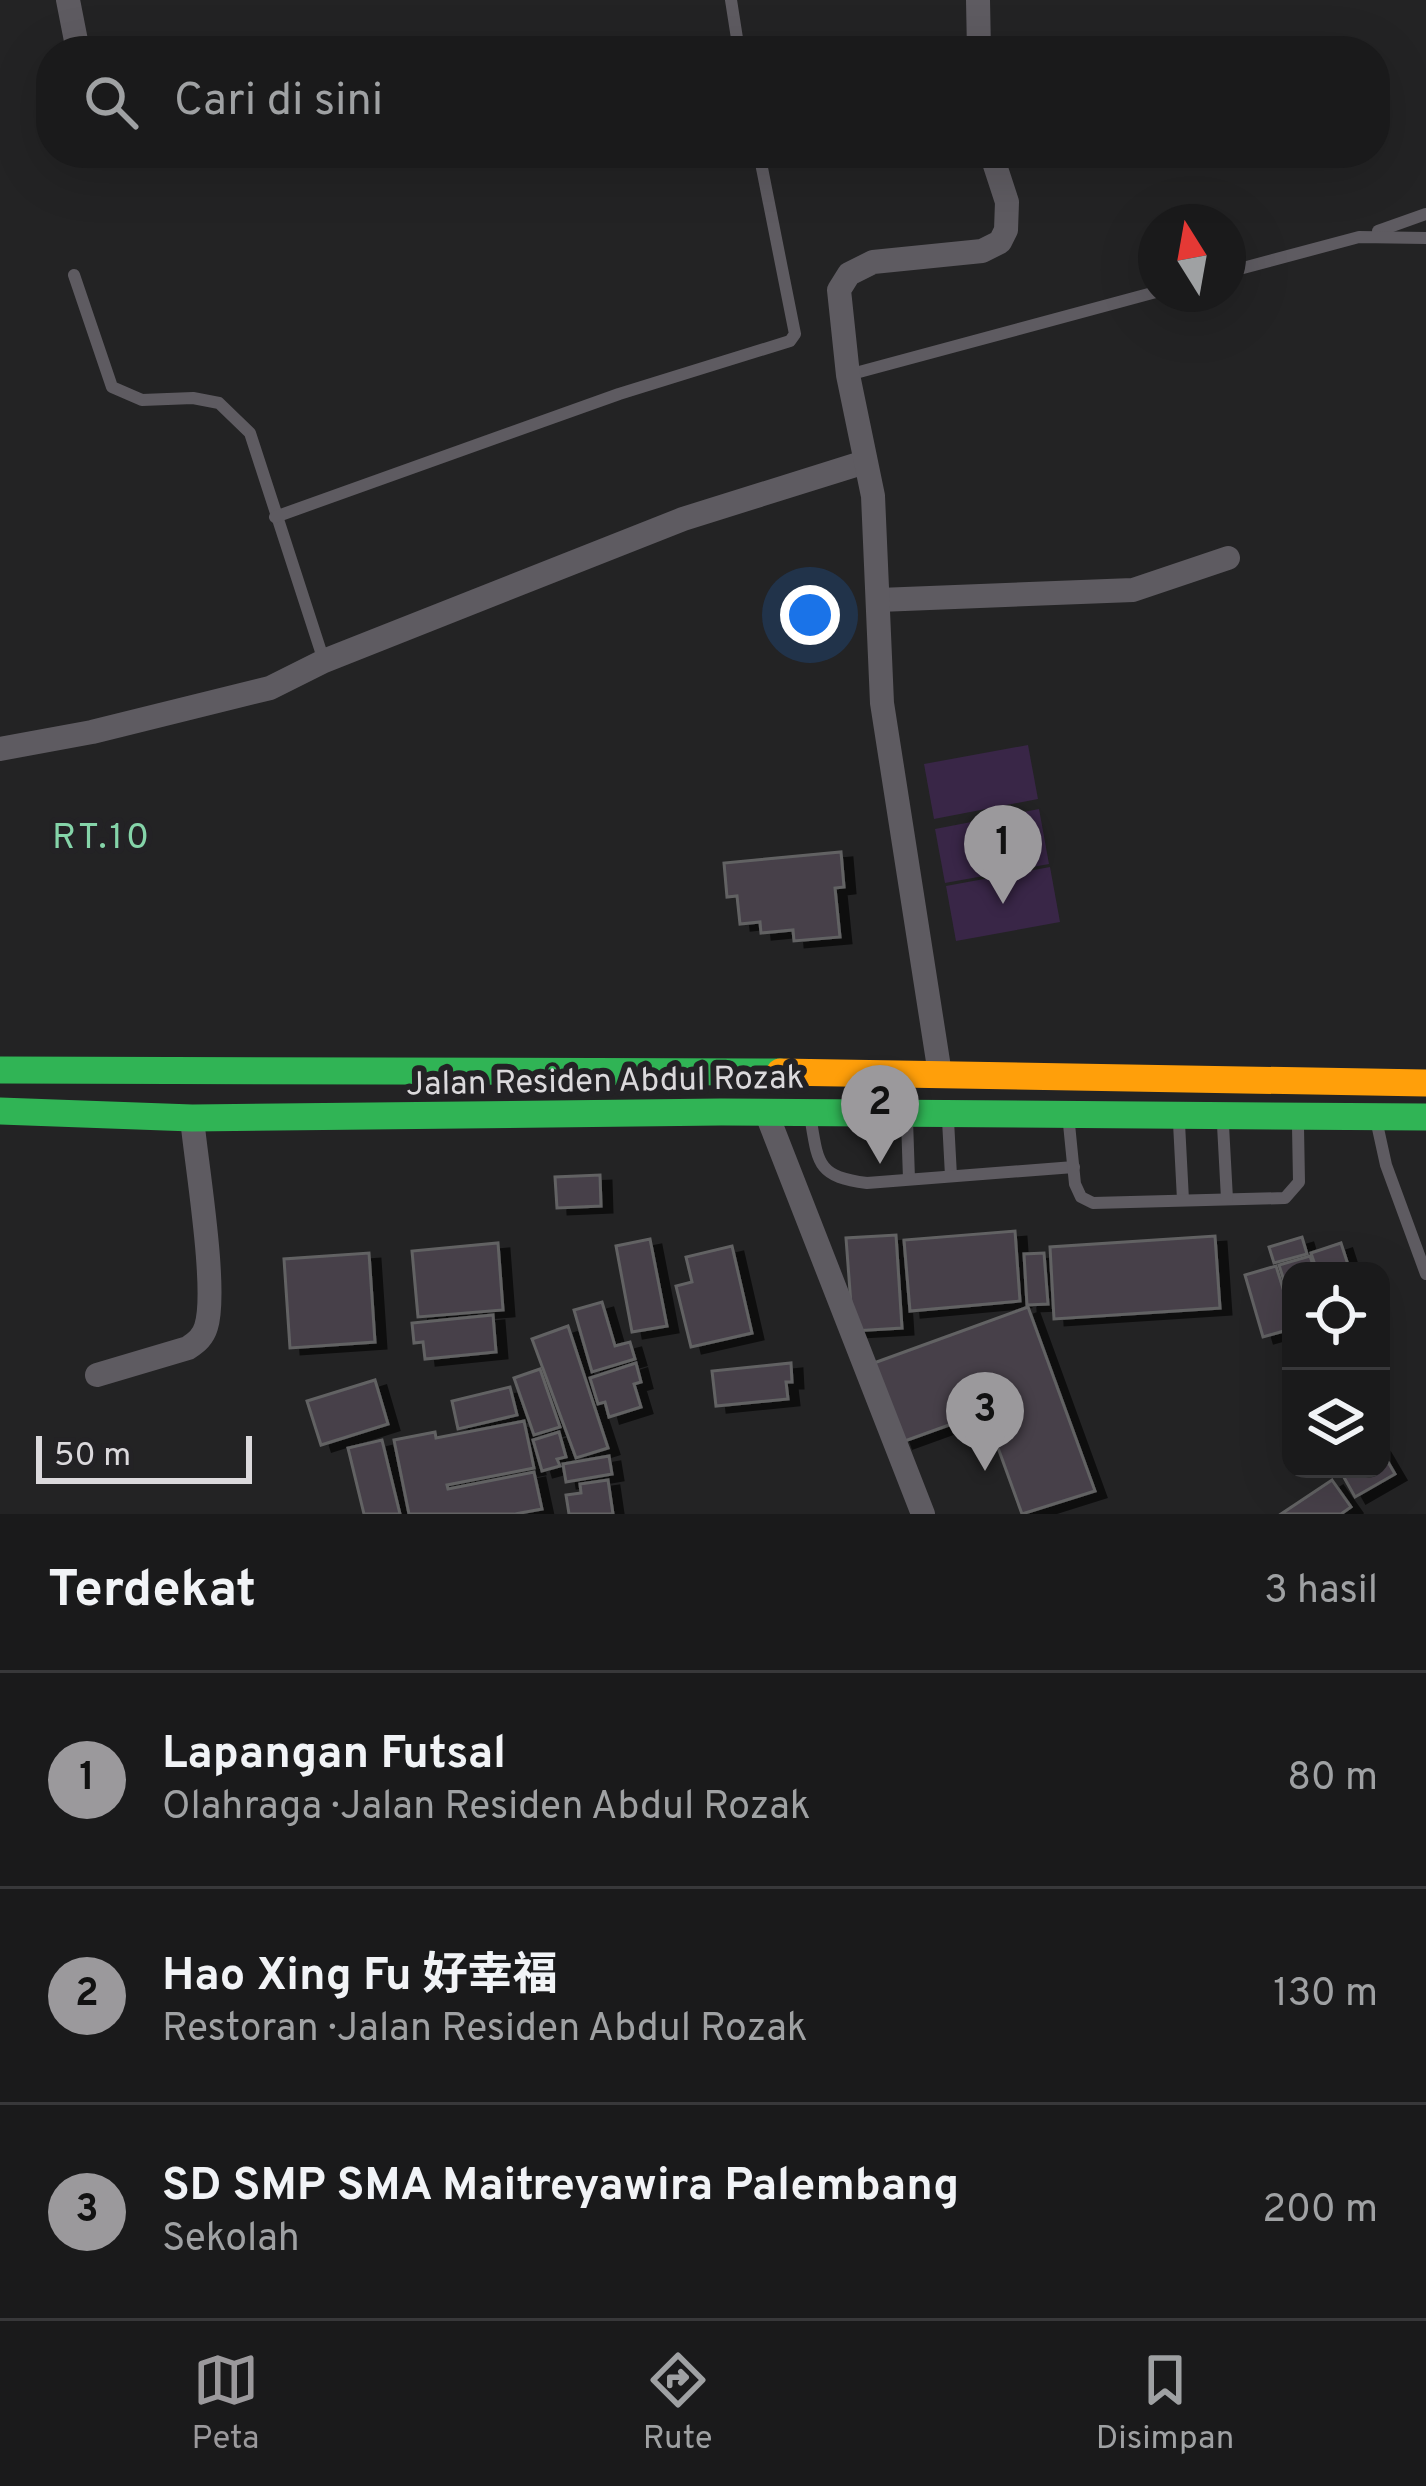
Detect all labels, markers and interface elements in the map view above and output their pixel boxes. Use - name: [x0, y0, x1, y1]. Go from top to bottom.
- search box: [36, 36, 1390, 168]
- icon: search: [78, 69, 144, 135]
- text: Cari di sini: [174, 74, 383, 131]
- north arrow: [1138, 204, 1246, 312]
- your location: [780, 585, 840, 645]
- pin: 1: [964, 805, 1042, 904]
- district label: RT.10: [52, 816, 152, 862]
- street label: Jalan Residen Abdul Rozak: [406, 1059, 804, 1107]
- pin: 2: [841, 1065, 919, 1164]
- map controls: [1282, 1262, 1390, 1478]
- button: locate: [1282, 1262, 1390, 1370]
- button: layers: [1282, 1370, 1390, 1478]
- pin: 3: [946, 1372, 1024, 1471]
- scale bar: [36, 1430, 252, 1483]
- text: 50 m: [54, 1436, 131, 1478]
- text: Terdekat: [48, 1560, 256, 1625]
- text: 3 hasil: [1264, 1568, 1378, 1617]
- text: Lapangan Futsal: [162, 1727, 506, 1784]
- text: 1: [79, 1755, 95, 1804]
- text: 80 m: [1287, 1755, 1378, 1804]
- text: Olahraga · Jalan Residen Abdul Rozak: [162, 1784, 811, 1833]
- text: Hao Xing Fu 好幸福: [162, 1949, 558, 2006]
- text: 2: [75, 1971, 99, 2020]
- text: 130 m: [1273, 1971, 1378, 2020]
- text: Restoran · Jalan Residen Abdul Rozak: [162, 2006, 807, 2055]
- text: SD SMP SMA Maitreyawira Palembang: [162, 2159, 959, 2216]
- text: 3: [75, 2187, 99, 2236]
- text: 200 m: [1262, 2187, 1378, 2236]
- text: Sekolah: [162, 2216, 300, 2265]
- tab: Peta: [192, 2347, 259, 2461]
- tab: Rute: [643, 2347, 713, 2461]
- tab: Disimpan: [1096, 2347, 1234, 2461]

